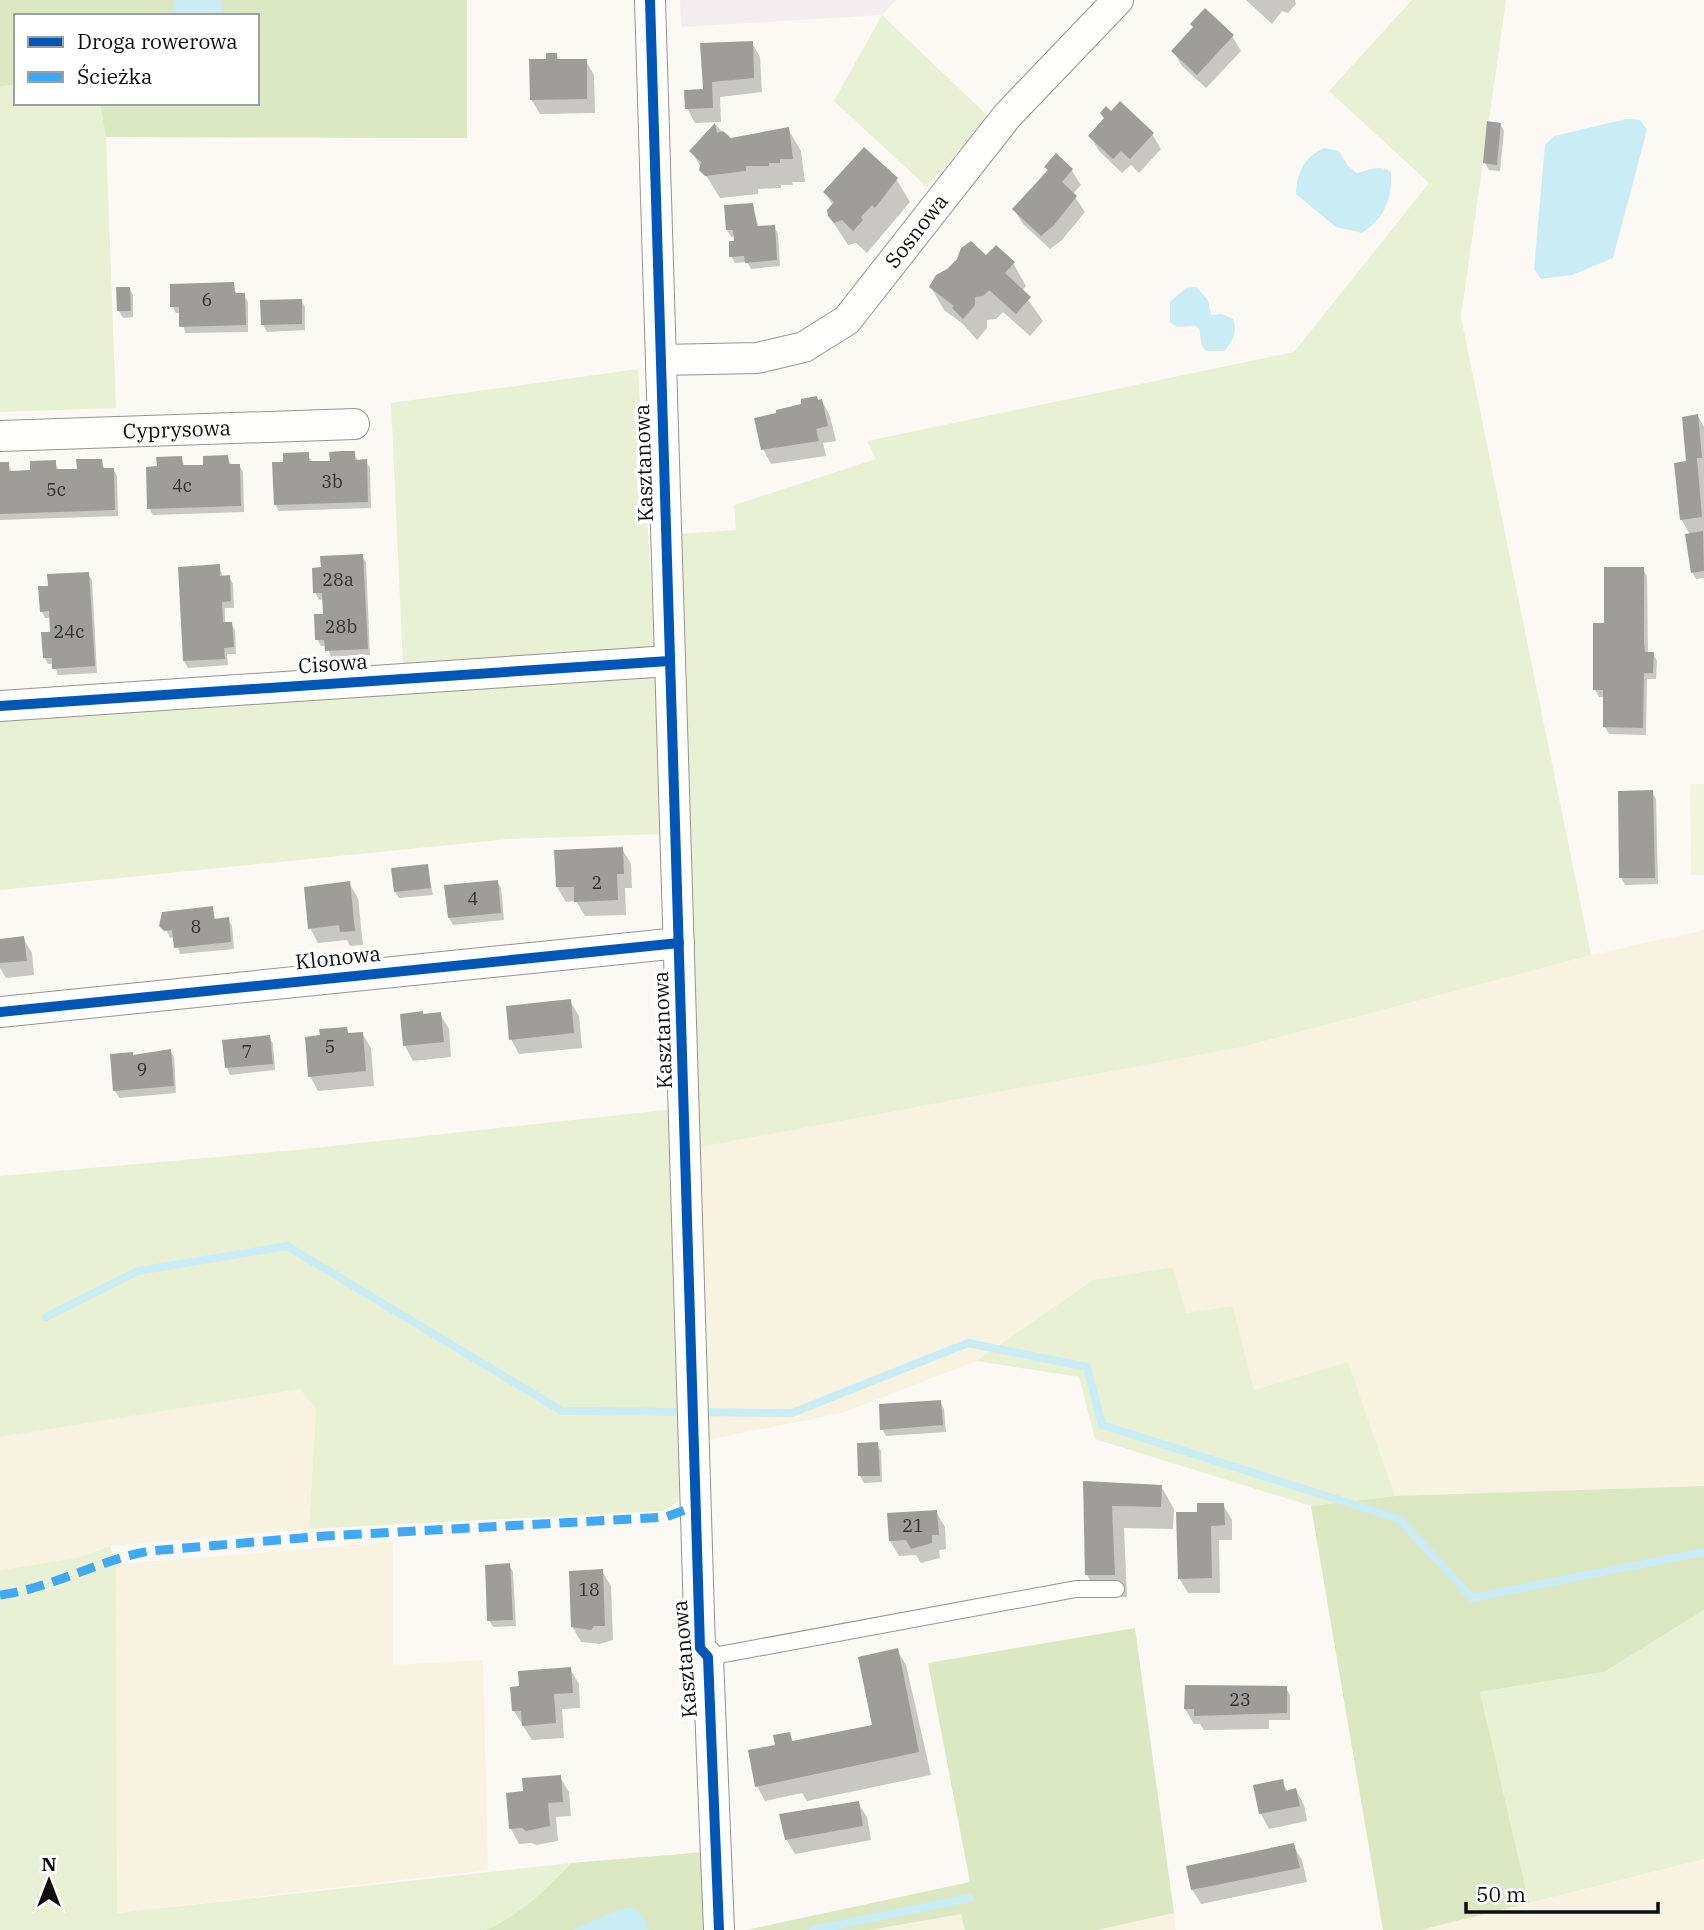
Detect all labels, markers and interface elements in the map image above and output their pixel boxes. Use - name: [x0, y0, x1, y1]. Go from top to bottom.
- legend: [14, 14, 259, 105]
- text: Droga rowerowa: [77, 27, 238, 55]
- text: Ścieżka: [77, 62, 152, 90]
- street label: Sosnowa: [878, 188, 954, 273]
- house number: 6: [202, 288, 212, 311]
- street label: Kasztanowa: [627, 404, 659, 523]
- street label: Cyprysowa: [122, 413, 231, 445]
- house number: 3b: [321, 470, 343, 493]
- house number: 4c: [172, 474, 192, 497]
- house number: 5c: [46, 478, 66, 501]
- house number: 28a: [322, 568, 354, 591]
- house number: 28b: [325, 615, 357, 638]
- house number: 24c: [54, 620, 84, 643]
- street label: Cisowa: [297, 647, 369, 679]
- house number: 2: [592, 871, 602, 894]
- house number: 4: [468, 887, 478, 910]
- house number: 8: [191, 915, 201, 938]
- street label: Klonowa: [294, 939, 382, 975]
- street label: Kasztanowa: [646, 971, 678, 1090]
- house number: 5: [325, 1035, 335, 1058]
- house number: 7: [242, 1040, 252, 1063]
- house number: 9: [137, 1058, 147, 1081]
- house number: 21: [902, 1514, 924, 1537]
- house number: 18: [578, 1578, 600, 1601]
- street label: Kasztanowa: [665, 1599, 703, 1719]
- house number: 23: [1229, 1688, 1251, 1711]
- north arrow: [14, 1846, 84, 1916]
- text: N: [41, 1852, 57, 1876]
- scale bar: [1466, 1870, 1658, 1914]
- text: 50 m: [1476, 1880, 1526, 1908]

